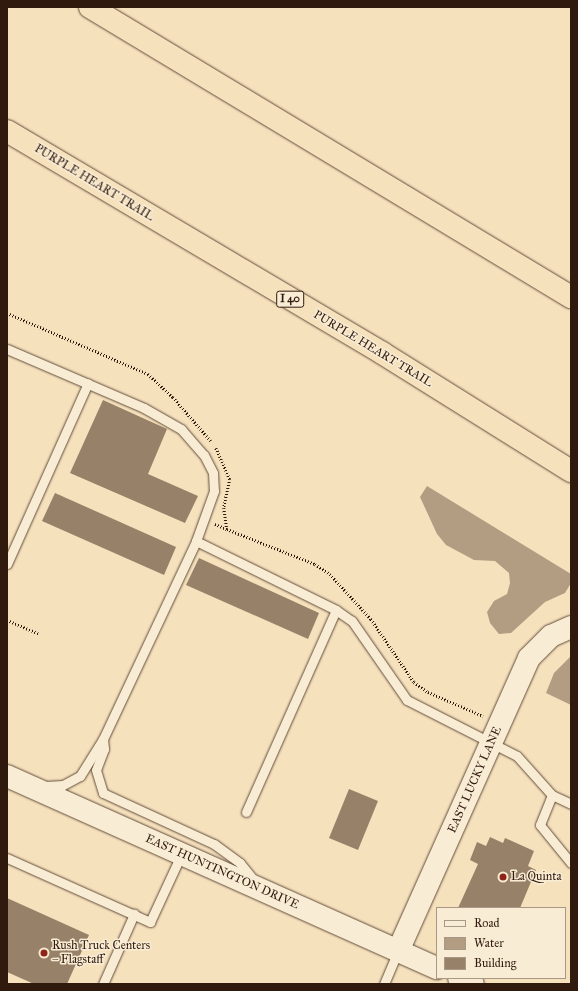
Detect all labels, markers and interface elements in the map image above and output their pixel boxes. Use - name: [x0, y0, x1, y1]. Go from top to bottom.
- street label: PURPLE HEART TRAIL: [32, 142, 156, 224]
- road number: I 40: [276, 290, 304, 308]
- street label: PURPLE HEART TRAIL: [311, 308, 435, 390]
- street label: EAST LUCKY LANE: [445, 724, 505, 836]
- street label: EAST HUNTINGTON DRIVE: [143, 832, 301, 912]
- place label: La Quinta: [511, 870, 561, 884]
- marker: La Quinta: [498, 872, 508, 882]
- legend: [436, 907, 566, 979]
- text: Road: [474, 916, 500, 930]
- text: Water: [474, 936, 504, 950]
- place label: Rush Truck Centers – Flagstaff: [52, 939, 150, 967]
- marker: Rush Truck Centers – Flagstaff: [39, 948, 49, 958]
- text: Building: [474, 956, 516, 970]

